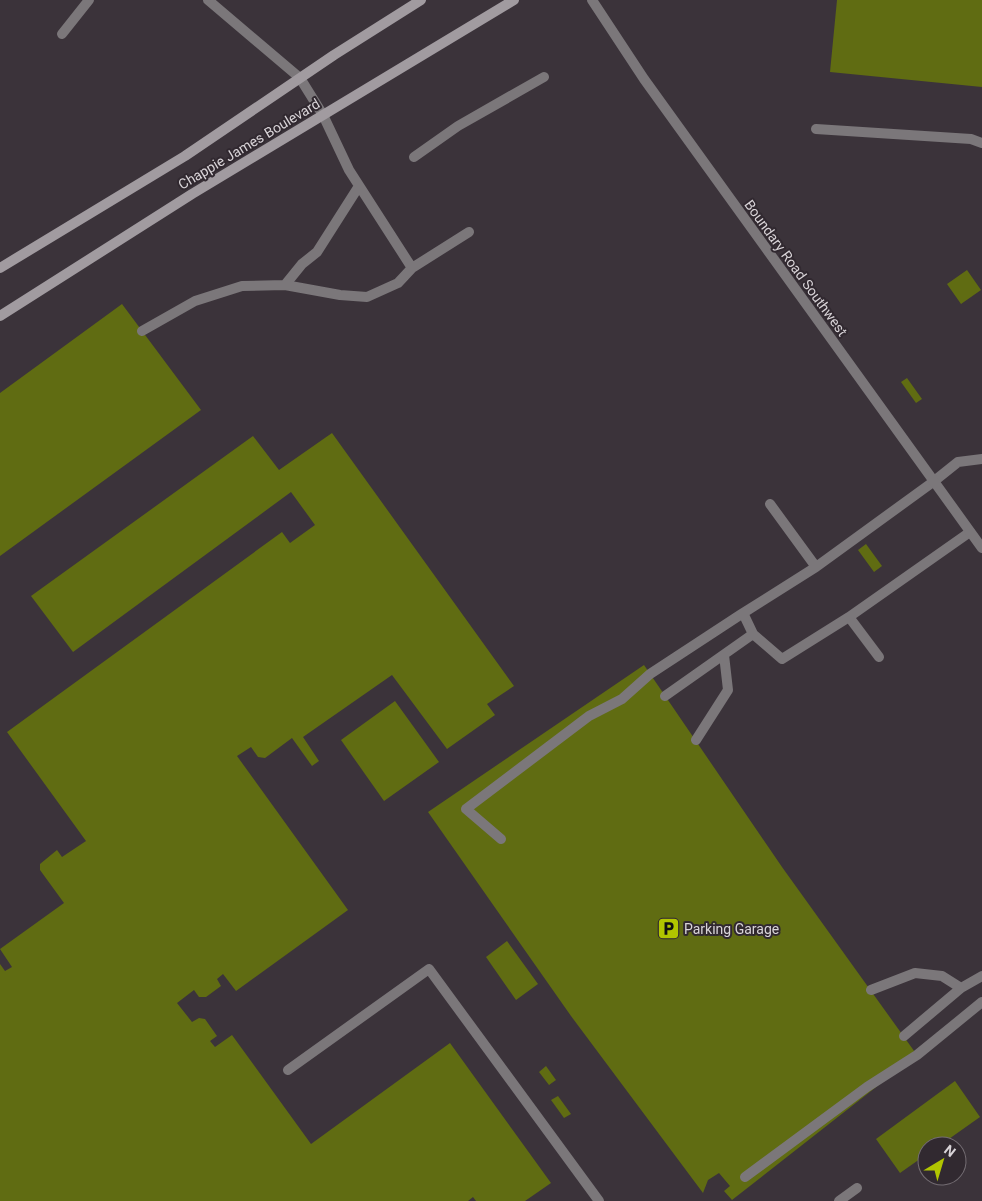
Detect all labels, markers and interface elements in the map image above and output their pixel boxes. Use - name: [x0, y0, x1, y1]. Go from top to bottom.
- street label: Chappie James Boulevard: [175, 95, 323, 193]
- street label: Boundary Road Southwest: [741, 197, 851, 339]
- parking icon: Parking Garage: [656, 917, 680, 941]
- place label: Parking Garage: [684, 921, 779, 937]
- north arrow: [917, 1136, 967, 1186]
- text: N: [941, 1141, 959, 1160]

